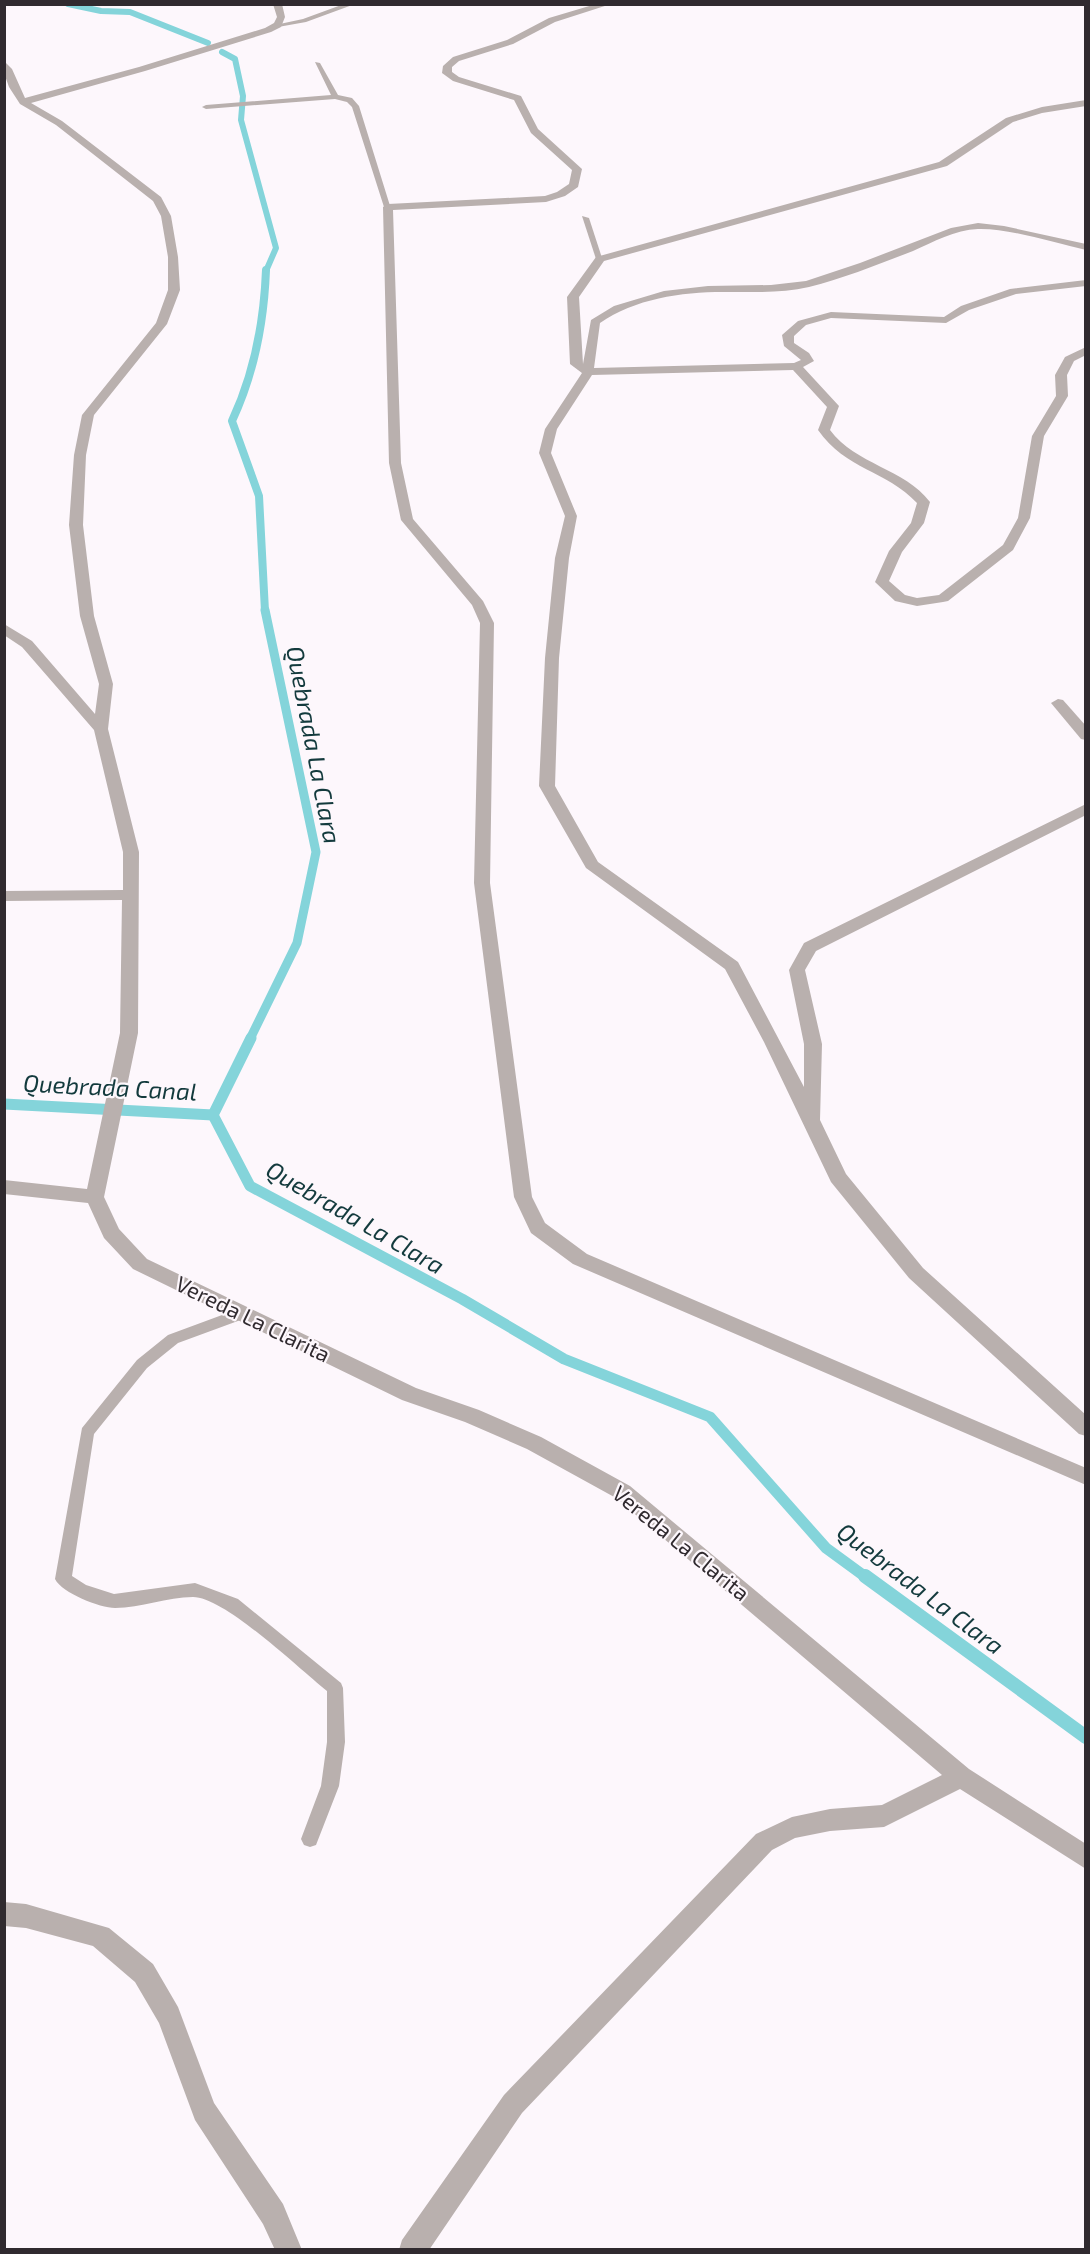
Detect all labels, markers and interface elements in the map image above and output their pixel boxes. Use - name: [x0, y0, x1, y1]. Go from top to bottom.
- water label: Quebrada La Clara: [281, 643, 348, 846]
- water label: Quebrada Canal: [22, 1067, 198, 1106]
- water label: Quebrada La Clara: [262, 1154, 450, 1279]
- street label: Vereda La Clarita: [172, 1269, 335, 1367]
- street label: Vereda La Clarita: [608, 1479, 755, 1605]
- water label: Quebrada La Clara: [832, 1516, 1010, 1660]

